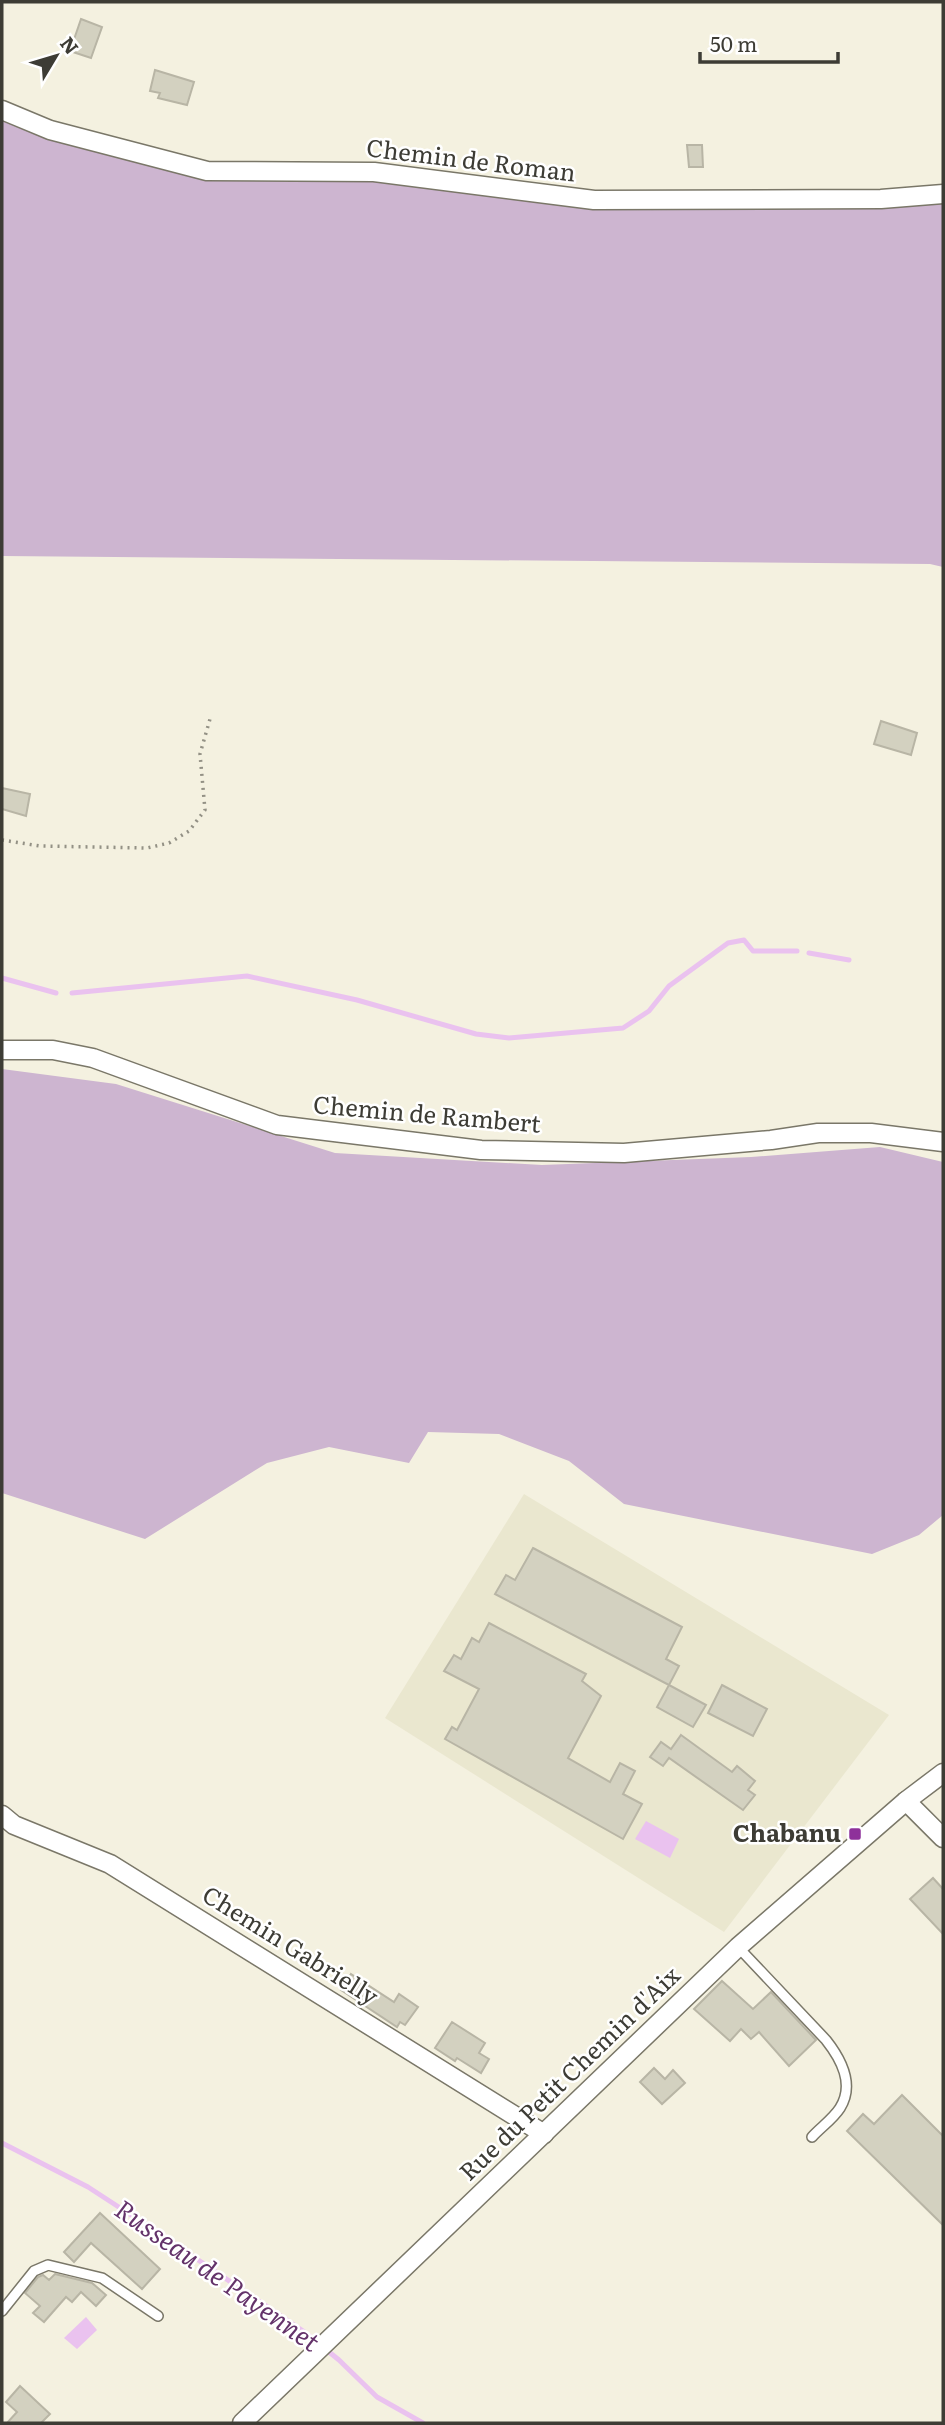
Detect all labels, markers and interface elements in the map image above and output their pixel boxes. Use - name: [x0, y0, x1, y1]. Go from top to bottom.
- north arrow: [21, 21, 91, 91]
- scale bar: [700, 21, 838, 65]
- text: 50 m: [710, 27, 757, 58]
- text: N: [54, 30, 86, 60]
- street label: Chemin de Roman: [365, 128, 578, 189]
- street label: Chemin de Rambert: [312, 1085, 543, 1140]
- place label: Chabanu: [733, 1814, 841, 1849]
- marker: Chabanu: [847, 1826, 863, 1842]
- street label: Chemin Gabrielly: [197, 1876, 386, 2012]
- street label: Rue du Petit Chemin d'Aix: [450, 1957, 687, 2187]
- water label: Russeau de Payennet: [108, 2188, 329, 2360]

